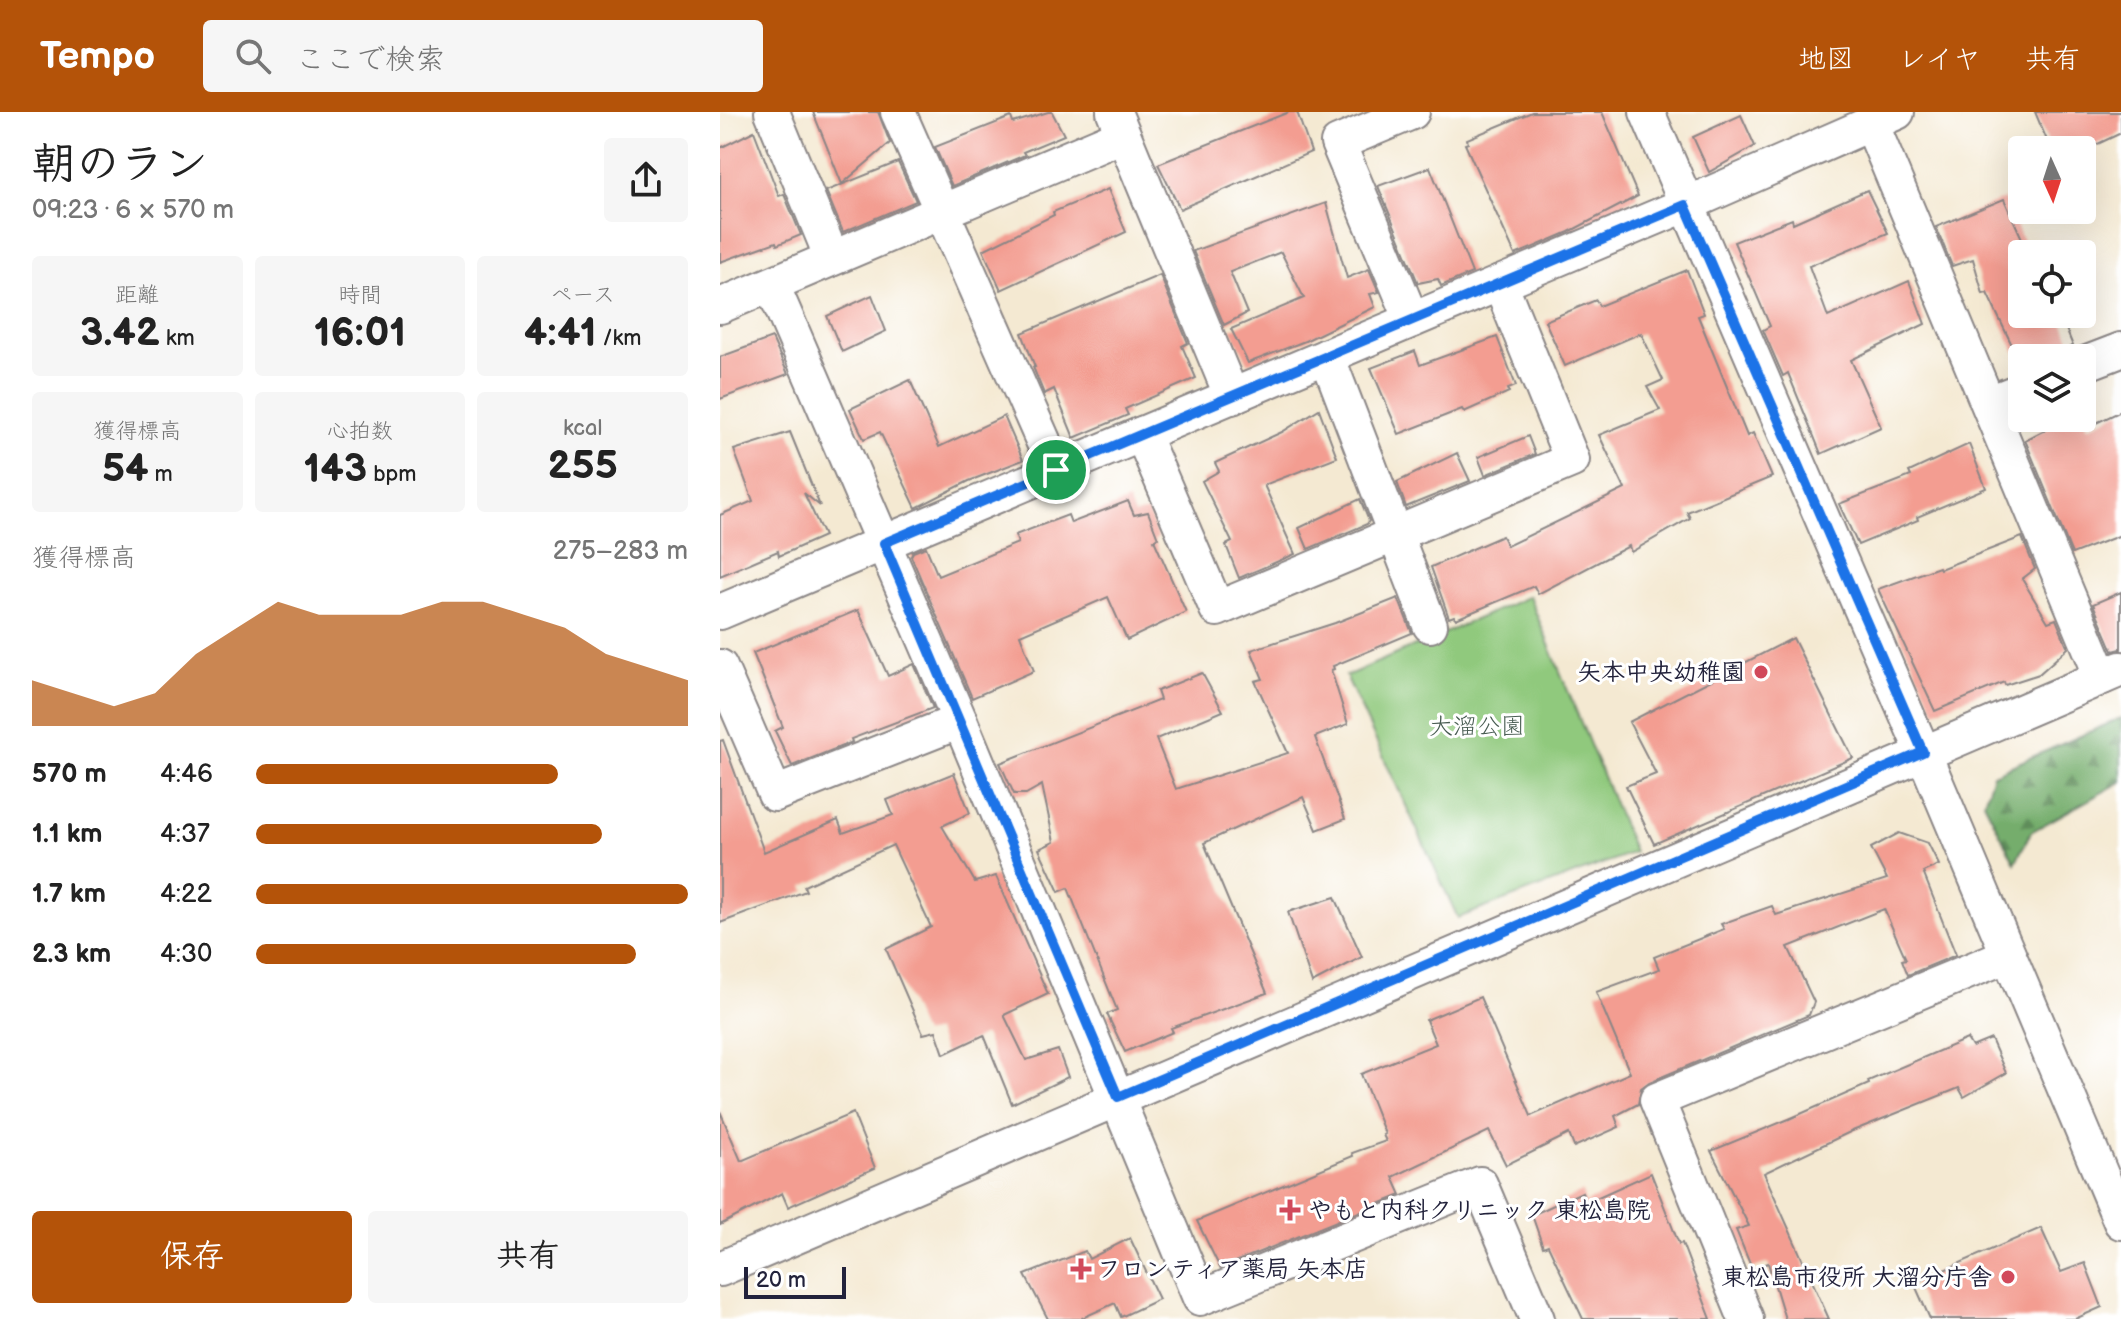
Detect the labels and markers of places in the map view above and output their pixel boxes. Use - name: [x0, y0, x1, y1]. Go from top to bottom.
- pin: [1022, 436, 1090, 504]
- place label: 矢本中央幼稚園: [1577, 658, 1745, 687]
- marker: 矢本中央幼稚園: [1752, 663, 1770, 681]
- place label: やもと内科クリニック 東松島院: [1308, 1196, 1650, 1225]
- marker: やもと内科クリニック 東松島院: [1279, 1199, 1301, 1221]
- place label: フロンティア薬局 矢本店: [1097, 1255, 1368, 1284]
- marker: フロンティア薬局 矢本店: [1072, 1260, 1090, 1278]
- place label: 東松島市役所 大溜分庁舎: [1722, 1263, 1992, 1292]
- marker: 東松島市役所 大溜分庁舎: [1999, 1268, 2017, 1286]

